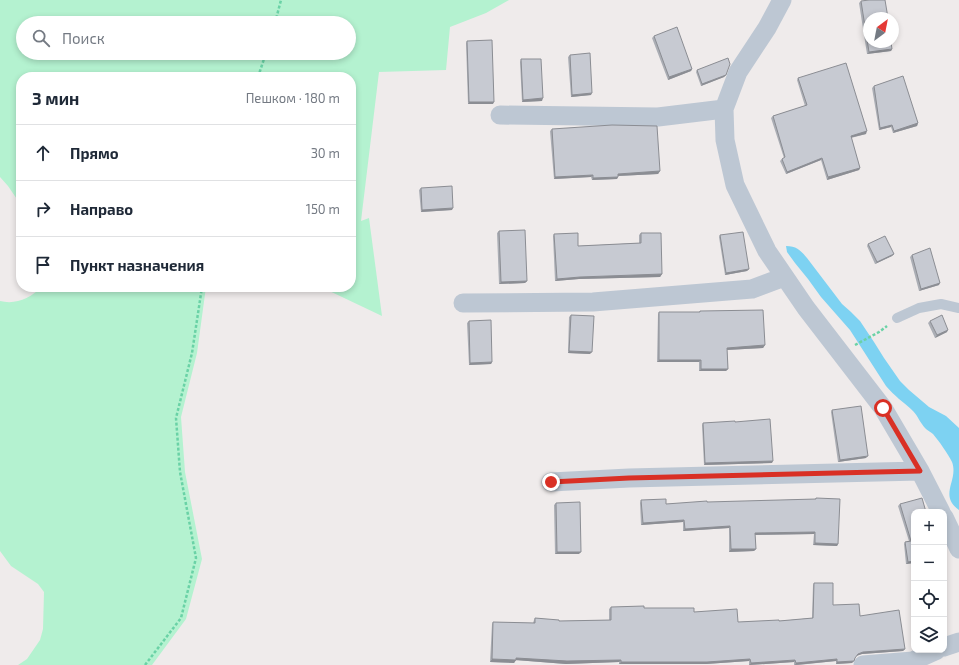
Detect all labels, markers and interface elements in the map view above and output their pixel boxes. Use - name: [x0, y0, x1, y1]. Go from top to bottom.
- north arrow: [863, 12, 899, 48]
- search box: [16, 16, 356, 60]
- icon: search: [30, 27, 52, 49]
- text: Поиск: [62, 29, 105, 47]
- text: 3 мин: [32, 88, 79, 108]
- text: Пешком · 180 m: [246, 90, 340, 106]
- icon: ahead: [32, 142, 54, 164]
- text: Прямо: [70, 144, 119, 162]
- text: 30 m: [311, 145, 340, 161]
- icon: right: [32, 198, 54, 220]
- text: Направо: [70, 200, 133, 218]
- text: 150 m: [306, 201, 340, 217]
- icon: arrive: [32, 254, 54, 276]
- text: Пункт назначения: [70, 256, 204, 274]
- route start: [874, 399, 892, 417]
- route end: [542, 473, 560, 491]
- map controls: [911, 509, 947, 653]
- button: +: [911, 509, 947, 545]
- button: −: [911, 545, 947, 581]
- button: locate: [911, 581, 947, 617]
- button: layers: [911, 617, 947, 653]

